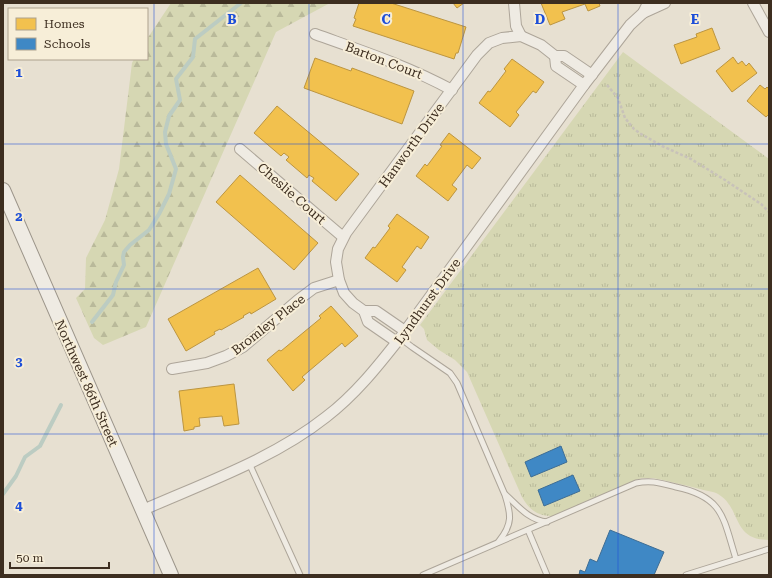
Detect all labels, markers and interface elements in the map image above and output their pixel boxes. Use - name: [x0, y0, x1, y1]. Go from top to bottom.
- legend: [8, 8, 148, 60]
- text: B: [227, 12, 237, 27]
- text: C: [381, 12, 391, 27]
- text: D: [535, 12, 545, 27]
- text: E: [691, 12, 699, 27]
- text: Homes: [44, 17, 85, 31]
- text: Schools: [44, 37, 91, 51]
- street label: Barton Court: [343, 39, 425, 82]
- text: 1: [15, 65, 23, 80]
- street label: Hanworth Drive: [376, 100, 447, 190]
- street label: Cheslie Court: [254, 160, 329, 227]
- text: 2: [15, 209, 23, 224]
- street label: Lyndhurst Drive: [391, 256, 464, 347]
- street label: Bromley Place: [229, 291, 308, 358]
- street label: Northwest 86th Street: [52, 317, 121, 449]
- text: 3: [15, 354, 23, 369]
- text: 4: [15, 498, 23, 513]
- scale bar: [10, 544, 109, 570]
- text: 50 m: [16, 551, 43, 565]

